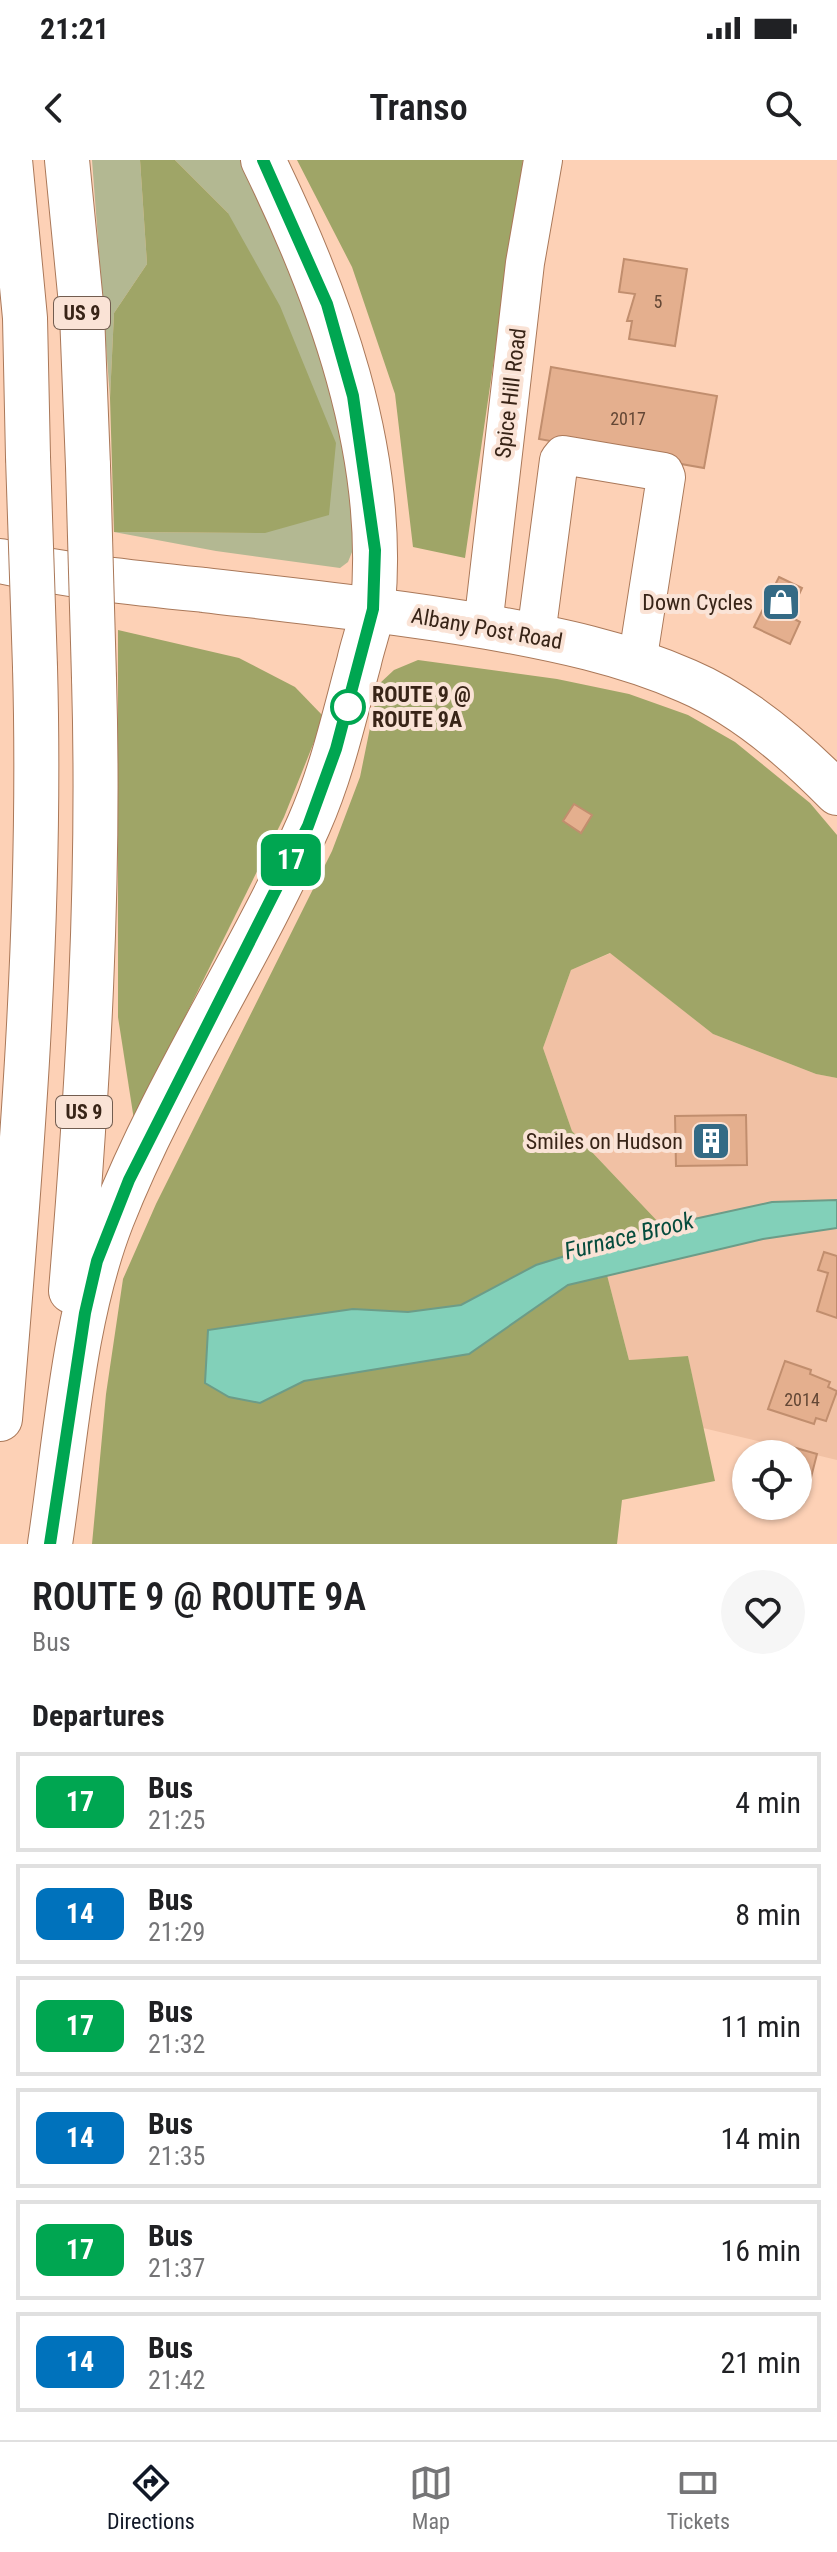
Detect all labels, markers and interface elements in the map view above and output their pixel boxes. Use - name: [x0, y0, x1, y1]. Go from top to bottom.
- text: 21:21: [40, 11, 109, 46]
- icon: back: [32, 86, 76, 130]
- icon: search: [761, 86, 805, 130]
- text: Transo: [369, 87, 468, 129]
- house number: 5: [654, 291, 663, 312]
- road number: US 9: [54, 297, 110, 329]
- street label: Spice Hill Road: [490, 327, 531, 460]
- house number: 2017: [610, 408, 646, 429]
- shop icon: Down Cycles: [760, 581, 802, 623]
- place label: Down Cycles: [642, 590, 753, 615]
- street label: Albany Post Road: [409, 603, 564, 654]
- place label: ROUTE 9 @ ROUTE 9A: [372, 682, 471, 732]
- marker: ROUTE 9 @ ROUTE 9A: [331, 690, 365, 724]
- line badge: 17: [255, 834, 327, 886]
- text: 17: [277, 843, 305, 876]
- road number: US 9: [56, 1096, 112, 1128]
- building icon: Smiles on Hudson: [690, 1120, 732, 1162]
- place label: Smiles on Hudson: [526, 1129, 683, 1154]
- water label: Furnace Brook: [561, 1206, 697, 1266]
- house number: 2014: [784, 1389, 820, 1410]
- map controls: [732, 1440, 812, 1520]
- button: locate: [732, 1440, 812, 1520]
- button: heart: [721, 1570, 805, 1654]
- text: ROUTE 9 @ ROUTE 9A: [32, 1575, 366, 1619]
- text: Bus: [32, 1627, 71, 1657]
- text: Departures: [32, 1698, 165, 1733]
- text: Bus: [148, 1770, 193, 1805]
- text: 17: [66, 1785, 94, 1818]
- text: 4 min: [735, 1785, 801, 1820]
- text: 21:25: [148, 1805, 205, 1835]
- text: Bus: [148, 1882, 193, 1917]
- text: 14: [66, 1897, 94, 1930]
- text: 8 min: [735, 1897, 801, 1932]
- text: 21:29: [148, 1917, 205, 1947]
- text: Bus: [148, 1994, 193, 2029]
- text: 17: [66, 2009, 94, 2042]
- text: 11 min: [720, 2009, 801, 2044]
- text: 21:32: [148, 2029, 205, 2059]
- text: Bus: [148, 2106, 193, 2141]
- text: 14: [66, 2121, 94, 2154]
- text: 14 min: [720, 2121, 801, 2156]
- text: 21:35: [148, 2141, 205, 2171]
- text: Bus: [148, 2218, 193, 2253]
- text: 17: [66, 2233, 94, 2266]
- text: 16 min: [720, 2233, 801, 2268]
- text: 21:37: [148, 2253, 205, 2283]
- text: Bus: [148, 2330, 193, 2365]
- text: 14: [66, 2345, 94, 2378]
- text: 21 min: [720, 2345, 801, 2380]
- text: 21:42: [148, 2365, 205, 2395]
- tab: Directions: [107, 2461, 195, 2534]
- tab: Map: [409, 2461, 453, 2534]
- tab: Tickets: [667, 2461, 730, 2534]

